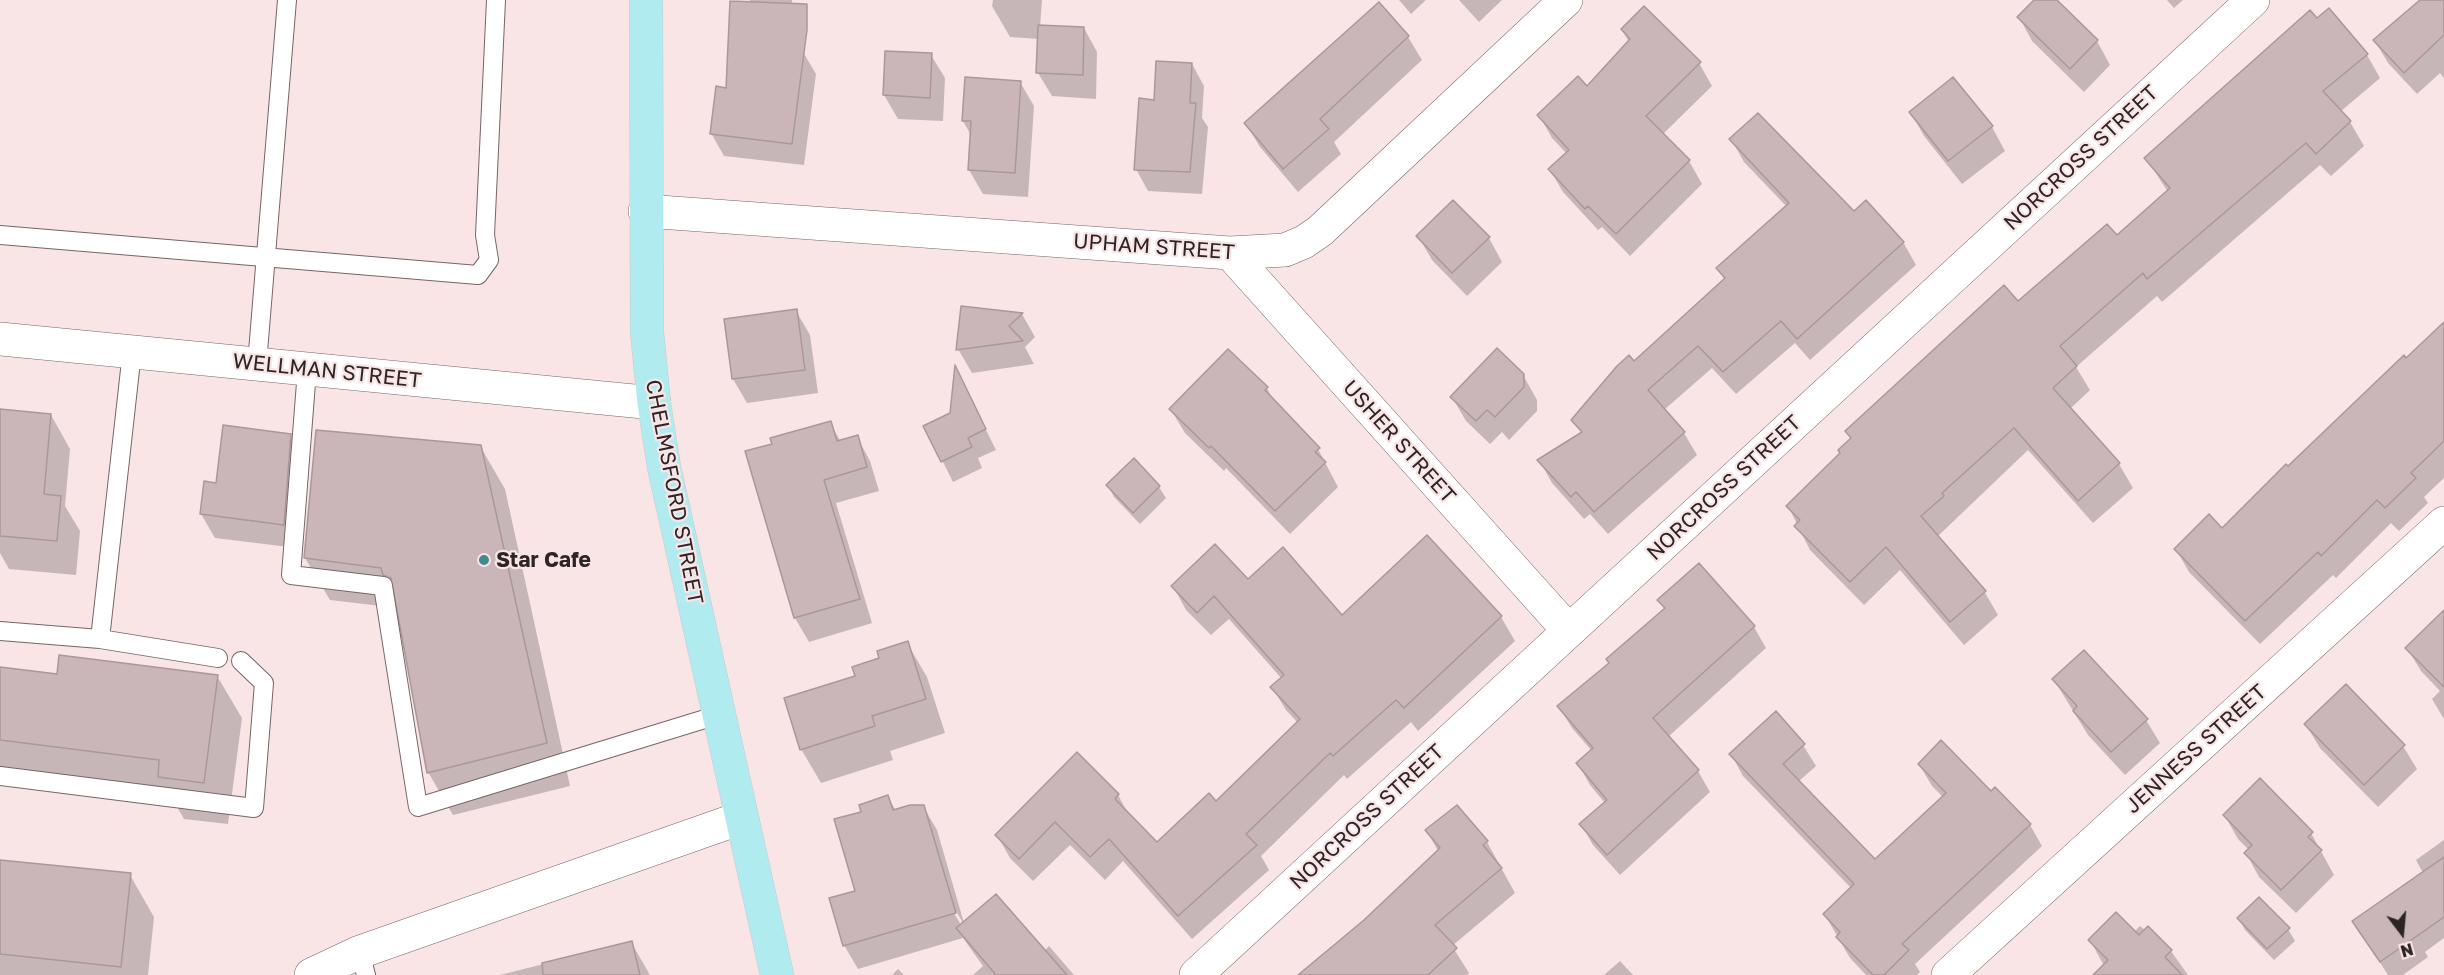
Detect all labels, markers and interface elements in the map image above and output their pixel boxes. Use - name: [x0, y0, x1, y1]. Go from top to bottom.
- street label: NORCROSS STREET: [1999, 80, 2163, 236]
- street label: UPHAM STREET: [1072, 229, 1236, 265]
- street label: WELLMAN STREET: [231, 349, 423, 393]
- street label: USHER STREET: [1337, 375, 1461, 509]
- street label: CHELMSFORD STREET: [640, 378, 708, 606]
- street label: NORCROSS STREET: [1642, 410, 1806, 566]
- place label: Star Cafe: [496, 547, 591, 573]
- marker: Star Cafe: [477, 553, 491, 567]
- street label: JENNESS STREET: [2120, 679, 2272, 819]
- street label: NORCROSS STREET: [1285, 739, 1449, 895]
- north arrow: [2372, 903, 2432, 963]
- text: N: [2398, 939, 2416, 962]

